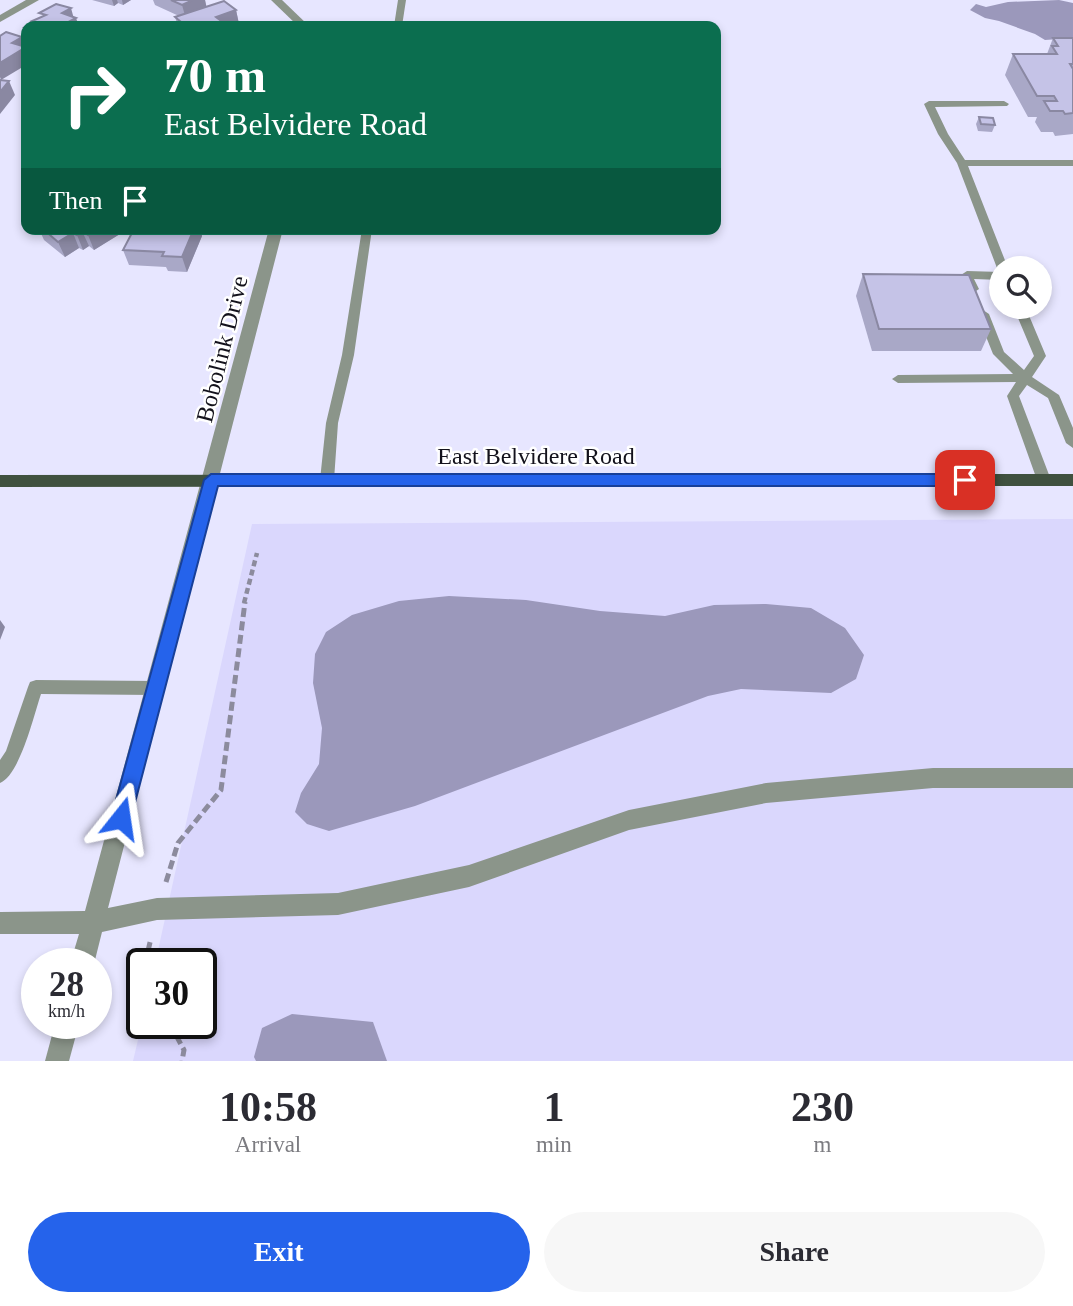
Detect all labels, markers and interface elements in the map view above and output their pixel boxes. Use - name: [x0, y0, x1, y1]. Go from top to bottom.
- text: 70 m: [164, 48, 266, 103]
- icon: right: [49, 49, 140, 140]
- text: East Belvidere Road: [164, 106, 427, 142]
- icon: arrive: [116, 182, 154, 220]
- text: Then: [49, 186, 102, 215]
- map controls: [989, 256, 1052, 319]
- button: search: [989, 256, 1052, 319]
- street label: Bobolink Drive: [191, 273, 253, 425]
- street label: East Belvidere Road: [437, 443, 635, 469]
- pin: [935, 450, 995, 510]
- icon: arrive: [946, 461, 984, 499]
- position arrow: [84, 781, 158, 855]
- speed limit sign: 30: [126, 948, 217, 1039]
- text: 28: [49, 965, 84, 1004]
- text: km/h: [48, 1001, 85, 1021]
- text: 10:58: [219, 1084, 317, 1130]
- text: 1: [543, 1084, 564, 1130]
- text: 230: [791, 1084, 854, 1130]
- text: Arrival: [235, 1132, 301, 1157]
- text: min: [536, 1132, 572, 1157]
- text: m: [813, 1132, 831, 1157]
- button: Exit: [28, 1212, 530, 1292]
- button: Share: [544, 1212, 1045, 1292]

